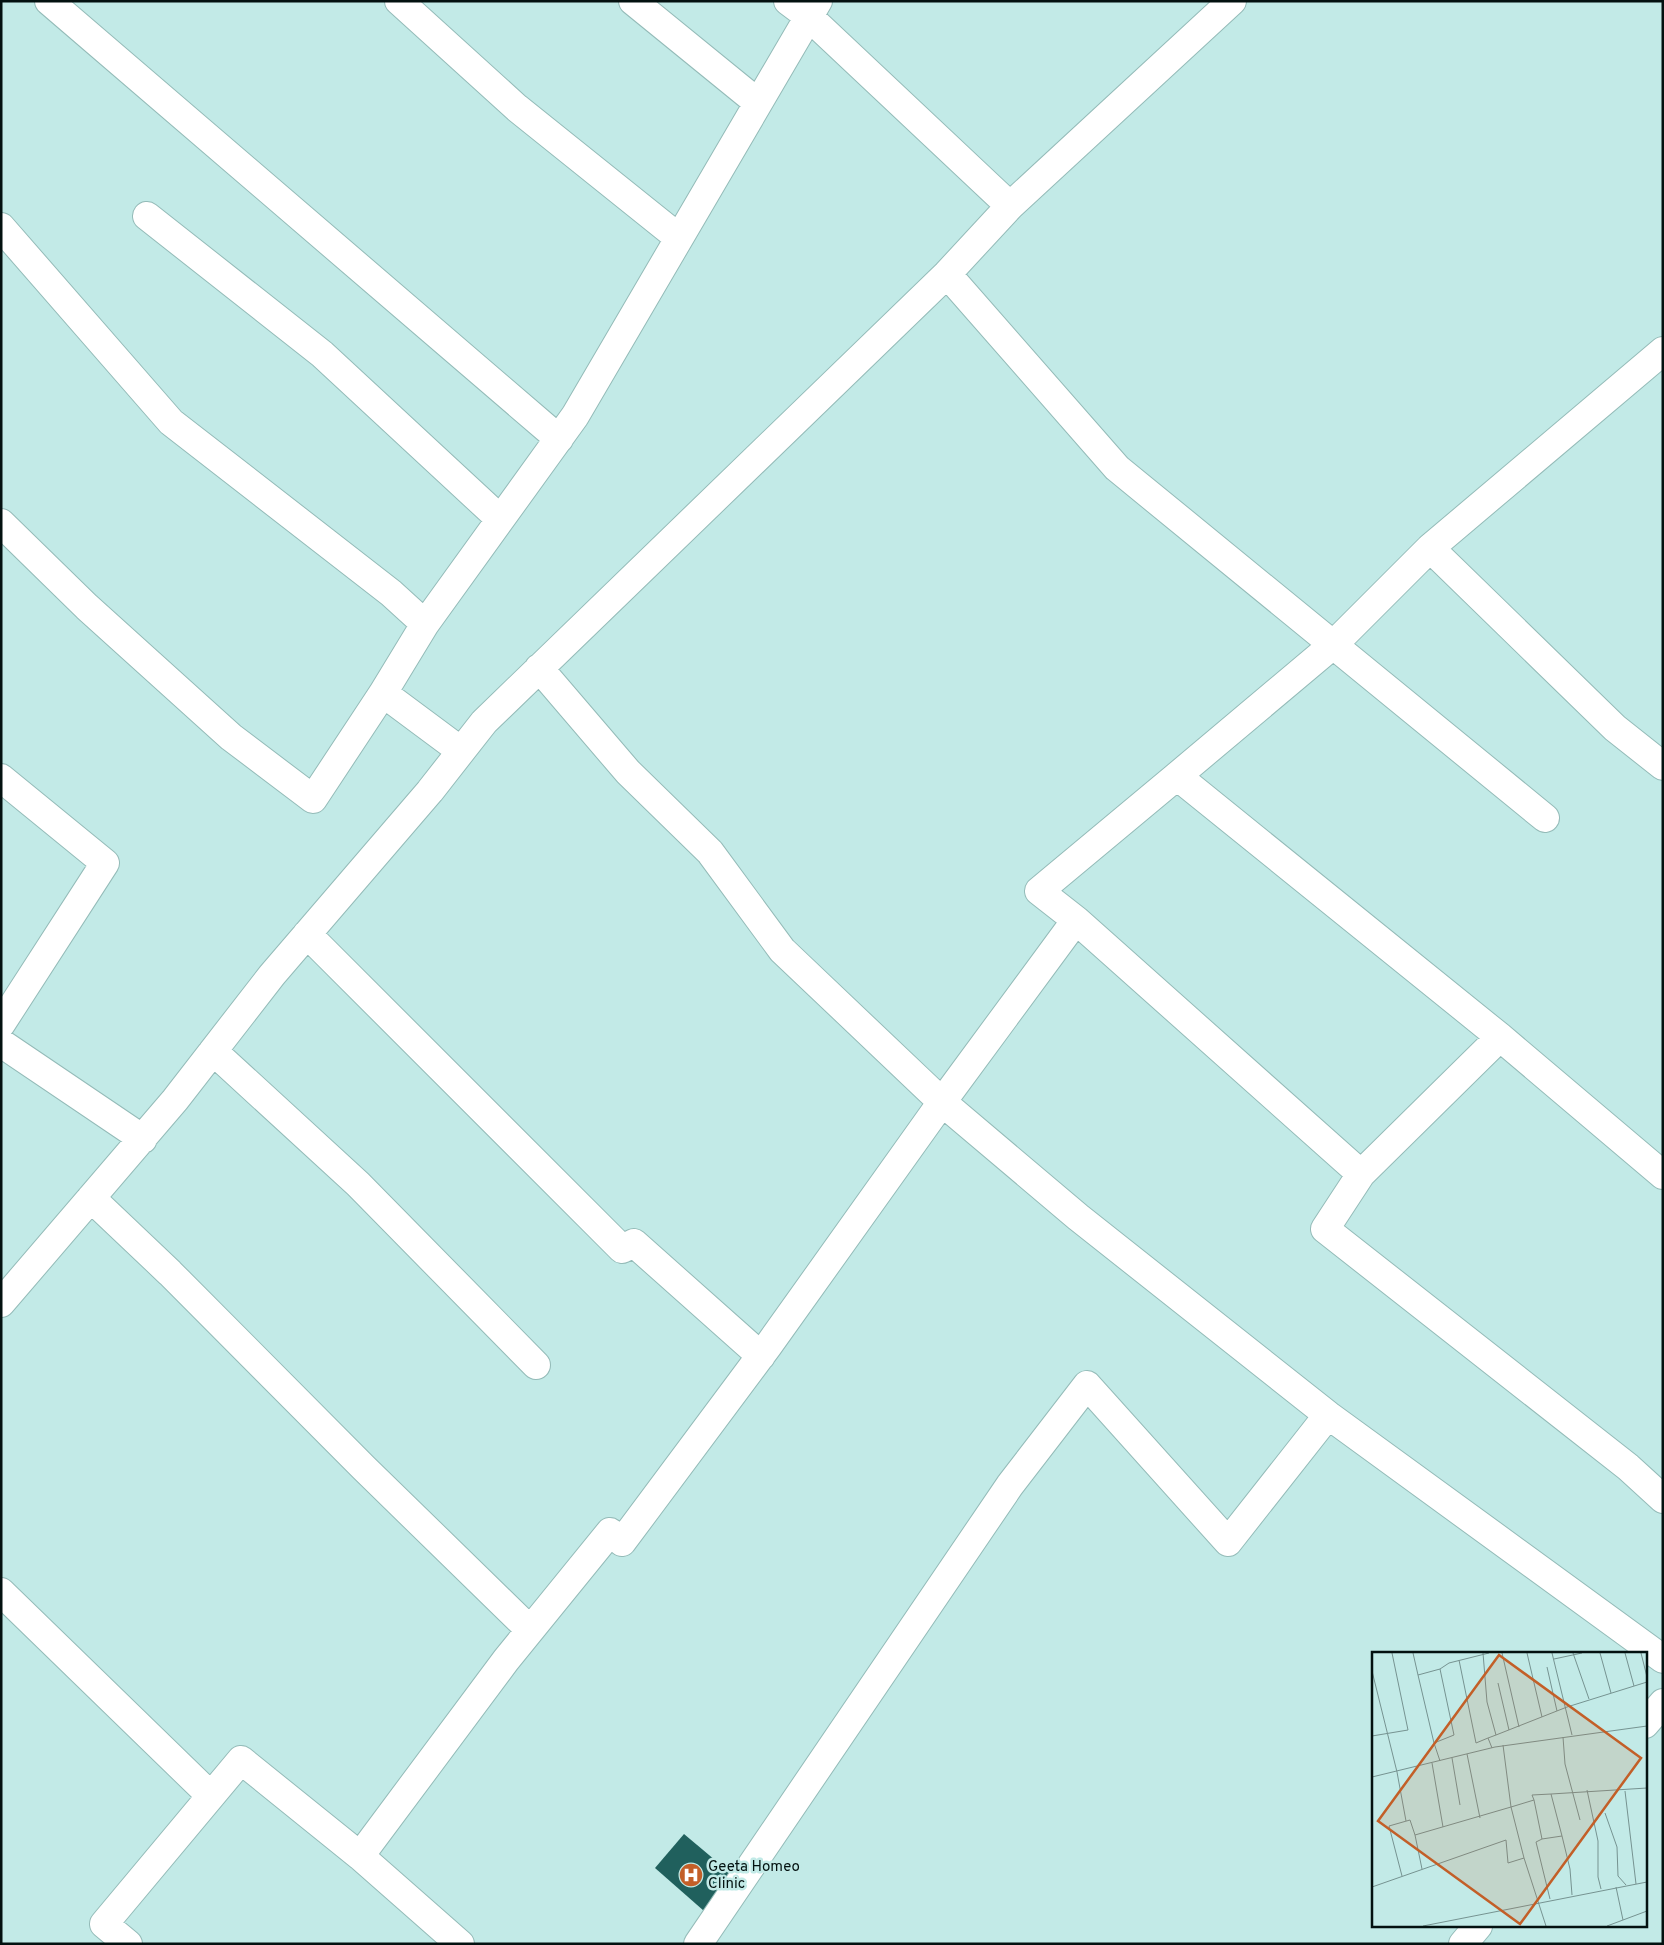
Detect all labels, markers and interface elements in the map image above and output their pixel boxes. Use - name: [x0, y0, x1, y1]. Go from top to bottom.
- inset map: [1372, 1652, 1646, 1928]
- place label: Geeta Homeo Clinic: [708, 1858, 800, 1894]
- hospital icon: Geeta Homeo Clinic: [678, 1862, 704, 1888]

